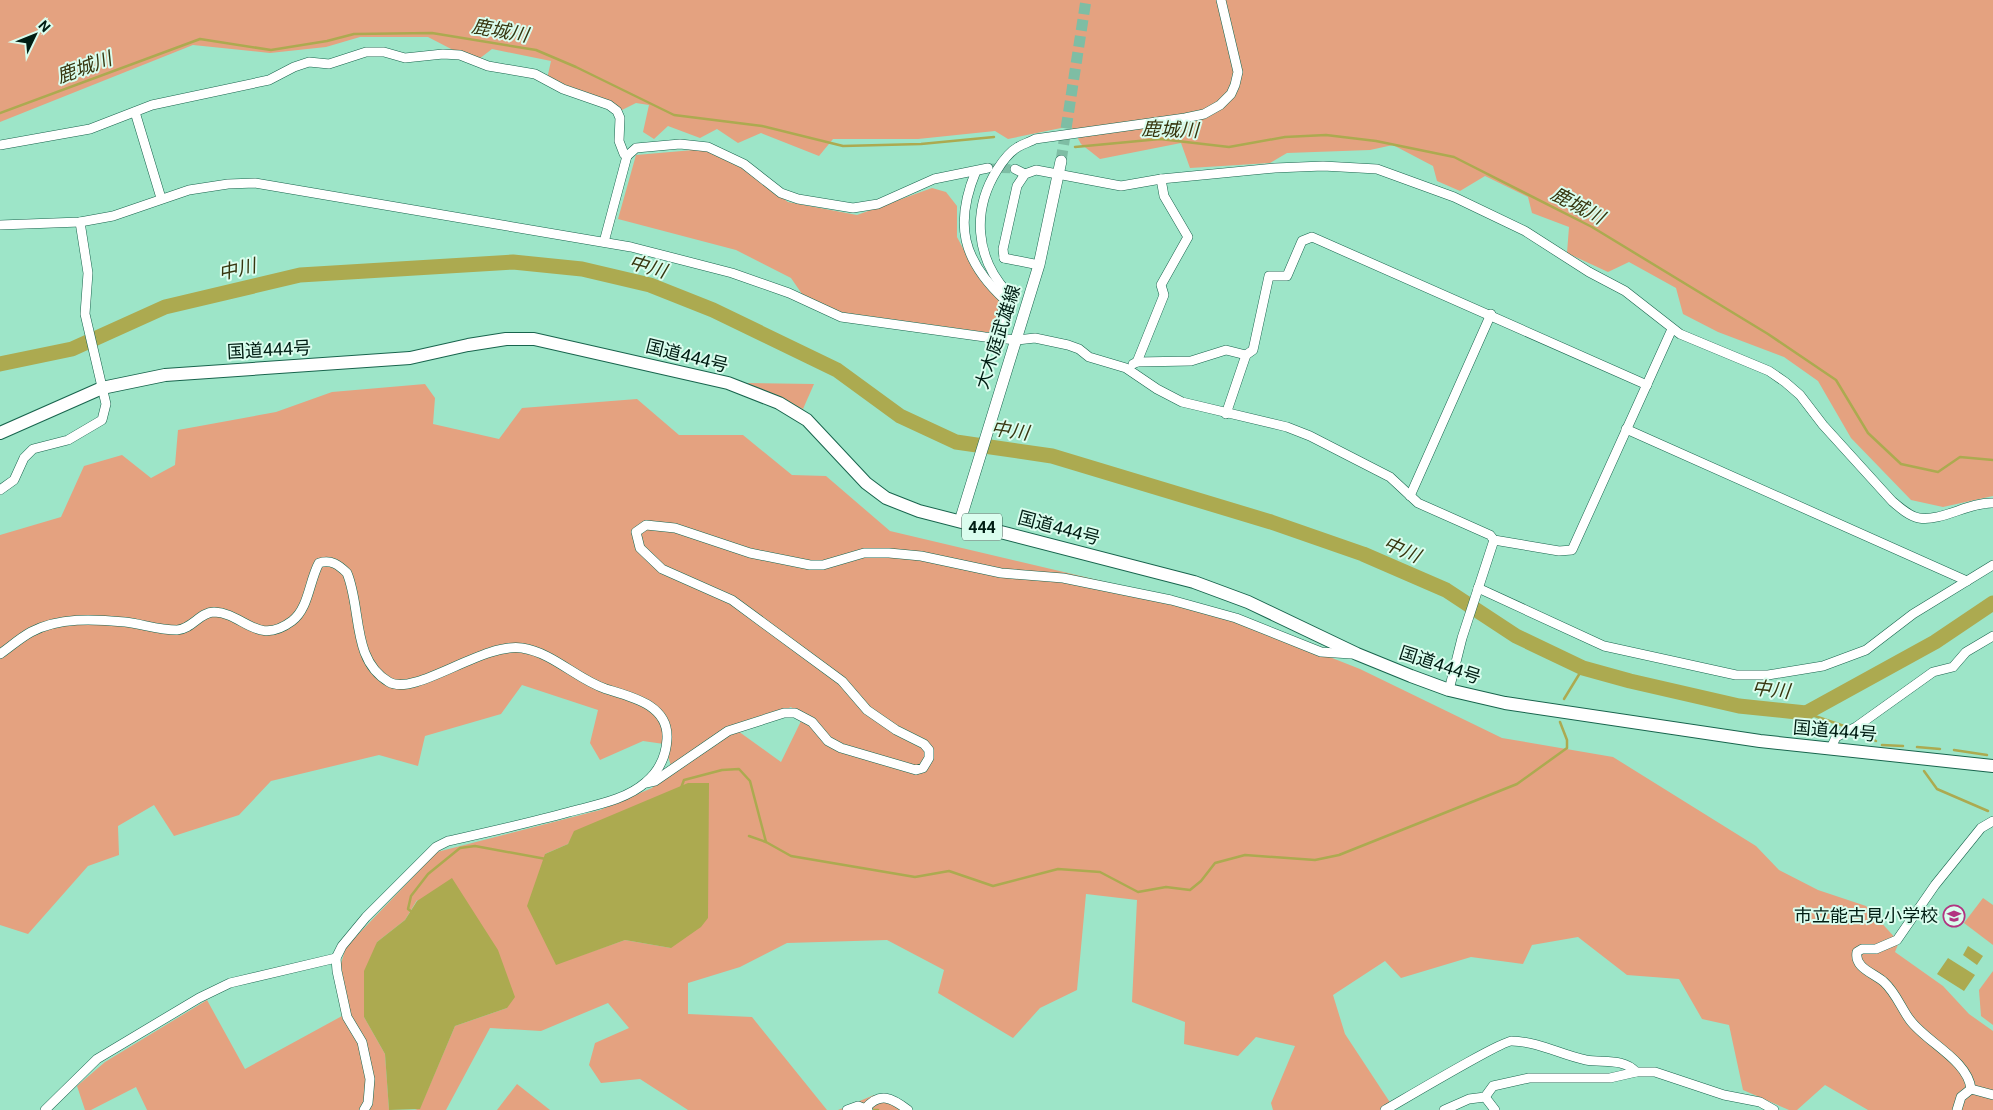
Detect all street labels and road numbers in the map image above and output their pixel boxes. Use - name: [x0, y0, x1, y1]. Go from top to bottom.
- street label: 大木庭武雄線: [971, 282, 1024, 391]
- street label: 国道444号: [644, 335, 731, 376]
- street label: 国道444号: [226, 337, 312, 362]
- street label: 国道444号: [1016, 506, 1103, 549]
- road number: 444: [962, 514, 1002, 540]
- street label: 国道444号: [1397, 642, 1484, 688]
- street label: 国道444号: [1792, 716, 1878, 745]

